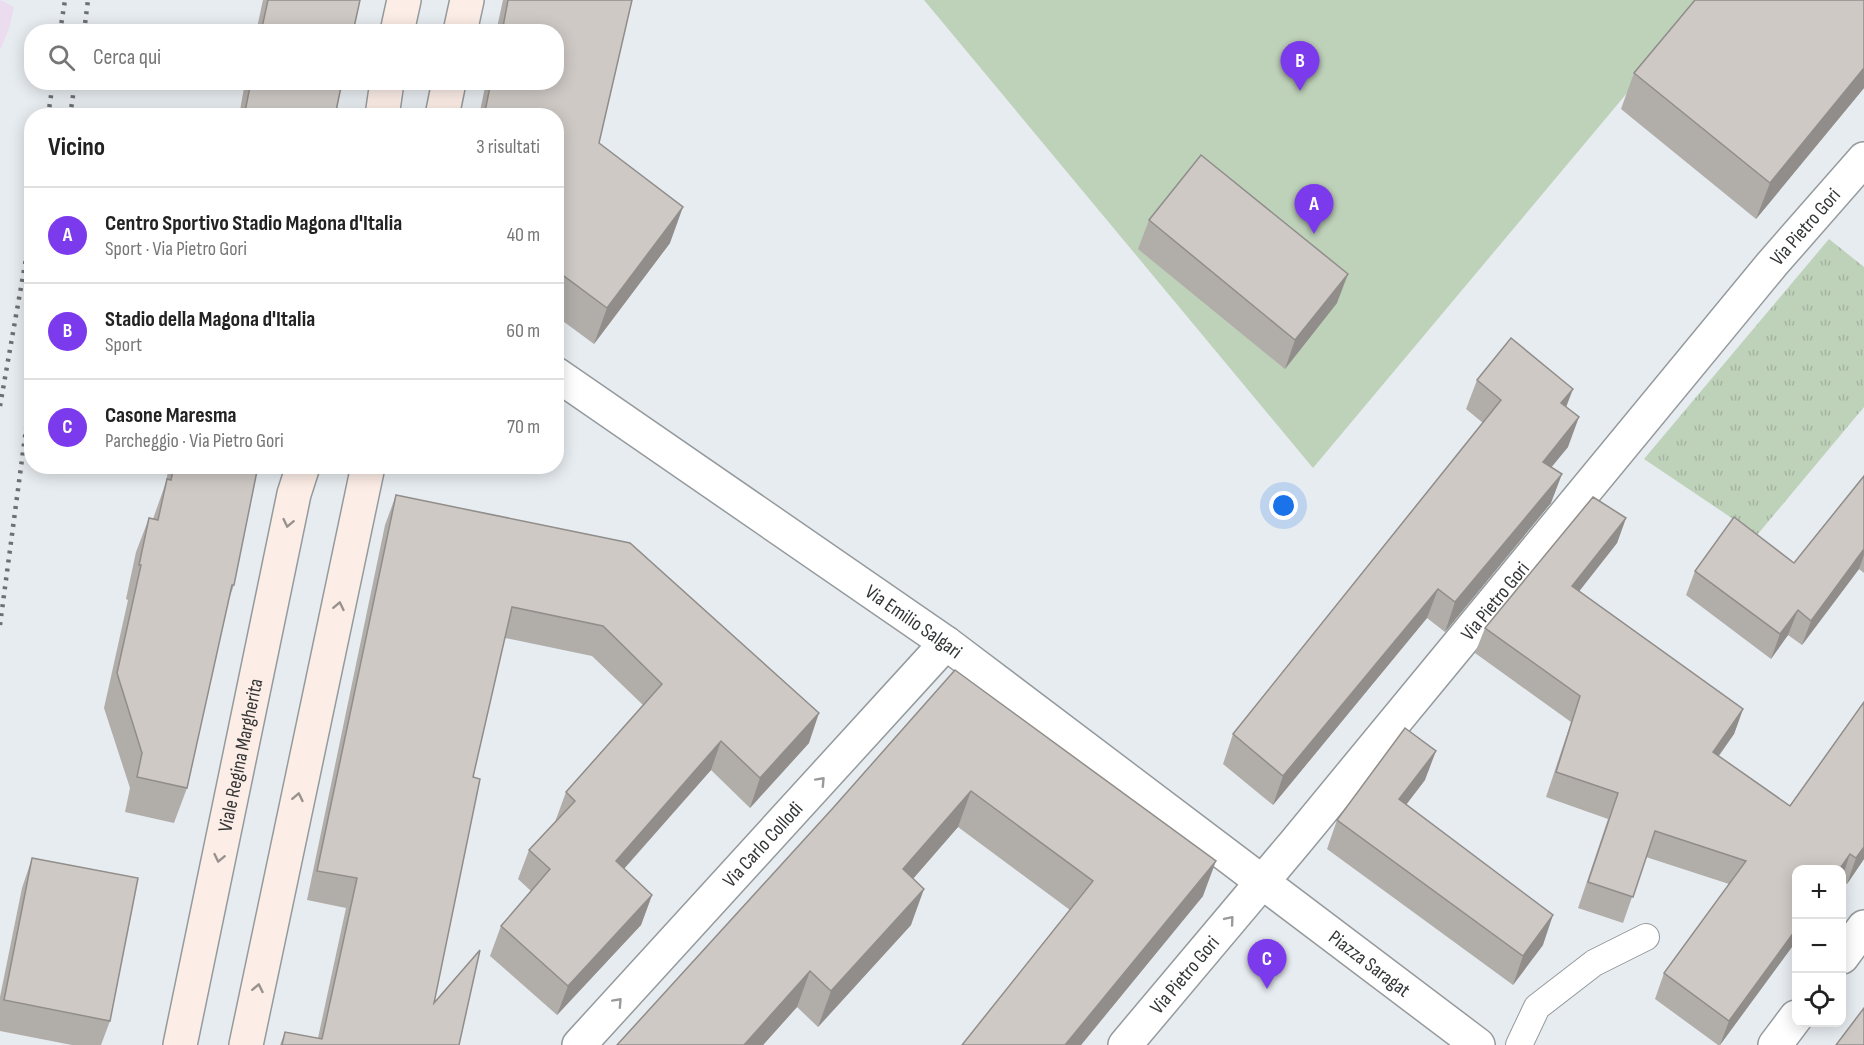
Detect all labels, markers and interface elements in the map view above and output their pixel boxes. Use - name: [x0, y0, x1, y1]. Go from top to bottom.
- search box: [24, 24, 564, 90]
- icon: search: [45, 41, 78, 74]
- pin: B: [1280, 42, 1320, 91]
- text: Cerca qui: [93, 44, 161, 71]
- text: Vicino: [48, 132, 105, 163]
- text: 3 risultati: [476, 135, 540, 159]
- pin: A: [1294, 184, 1334, 234]
- street label: Via Pietro Gori: [1765, 184, 1846, 271]
- text: Centro Sportivo Stadio Magona d'Italia: [105, 210, 402, 237]
- text: A: [63, 223, 72, 247]
- text: 40 m: [507, 223, 540, 247]
- text: Sport · Via Pietro Gori: [105, 237, 247, 261]
- text: Stadio della Magona d'Italia: [105, 306, 315, 333]
- text: B: [63, 319, 72, 343]
- text: 60 m: [506, 319, 540, 343]
- text: Sport: [105, 333, 142, 357]
- text: Casone Maresma: [105, 402, 237, 429]
- text: C: [62, 415, 73, 439]
- text: 70 m: [507, 415, 540, 439]
- text: Parcheggio · Via Pietro Gori: [105, 429, 284, 453]
- your location: [1269, 491, 1298, 520]
- one-way arrow: [282, 518, 295, 528]
- street label: Via Pietro Gori: [1456, 557, 1535, 645]
- street label: Via Emilio Salgari: [860, 580, 967, 664]
- one-way arrow: [332, 602, 345, 612]
- street label: Viale Regina Margherita: [213, 676, 269, 834]
- one-way arrow: [814, 777, 825, 787]
- one-way arrow: [291, 792, 304, 802]
- street label: Via Carlo Collodi: [718, 797, 808, 893]
- one-way arrow: [213, 853, 226, 863]
- map controls: [1792, 865, 1846, 1027]
- button: +: [1792, 865, 1846, 919]
- one-way arrow: [1223, 916, 1234, 927]
- button: −: [1792, 919, 1846, 973]
- street label: Piazza Saragat: [1324, 926, 1415, 1003]
- street label: Via Pietro Gori: [1145, 931, 1225, 1019]
- pin: C: [1248, 940, 1286, 989]
- button: locate: [1792, 973, 1846, 1027]
- one-way arrow: [251, 983, 264, 993]
- one-way arrow: [611, 998, 622, 1009]

